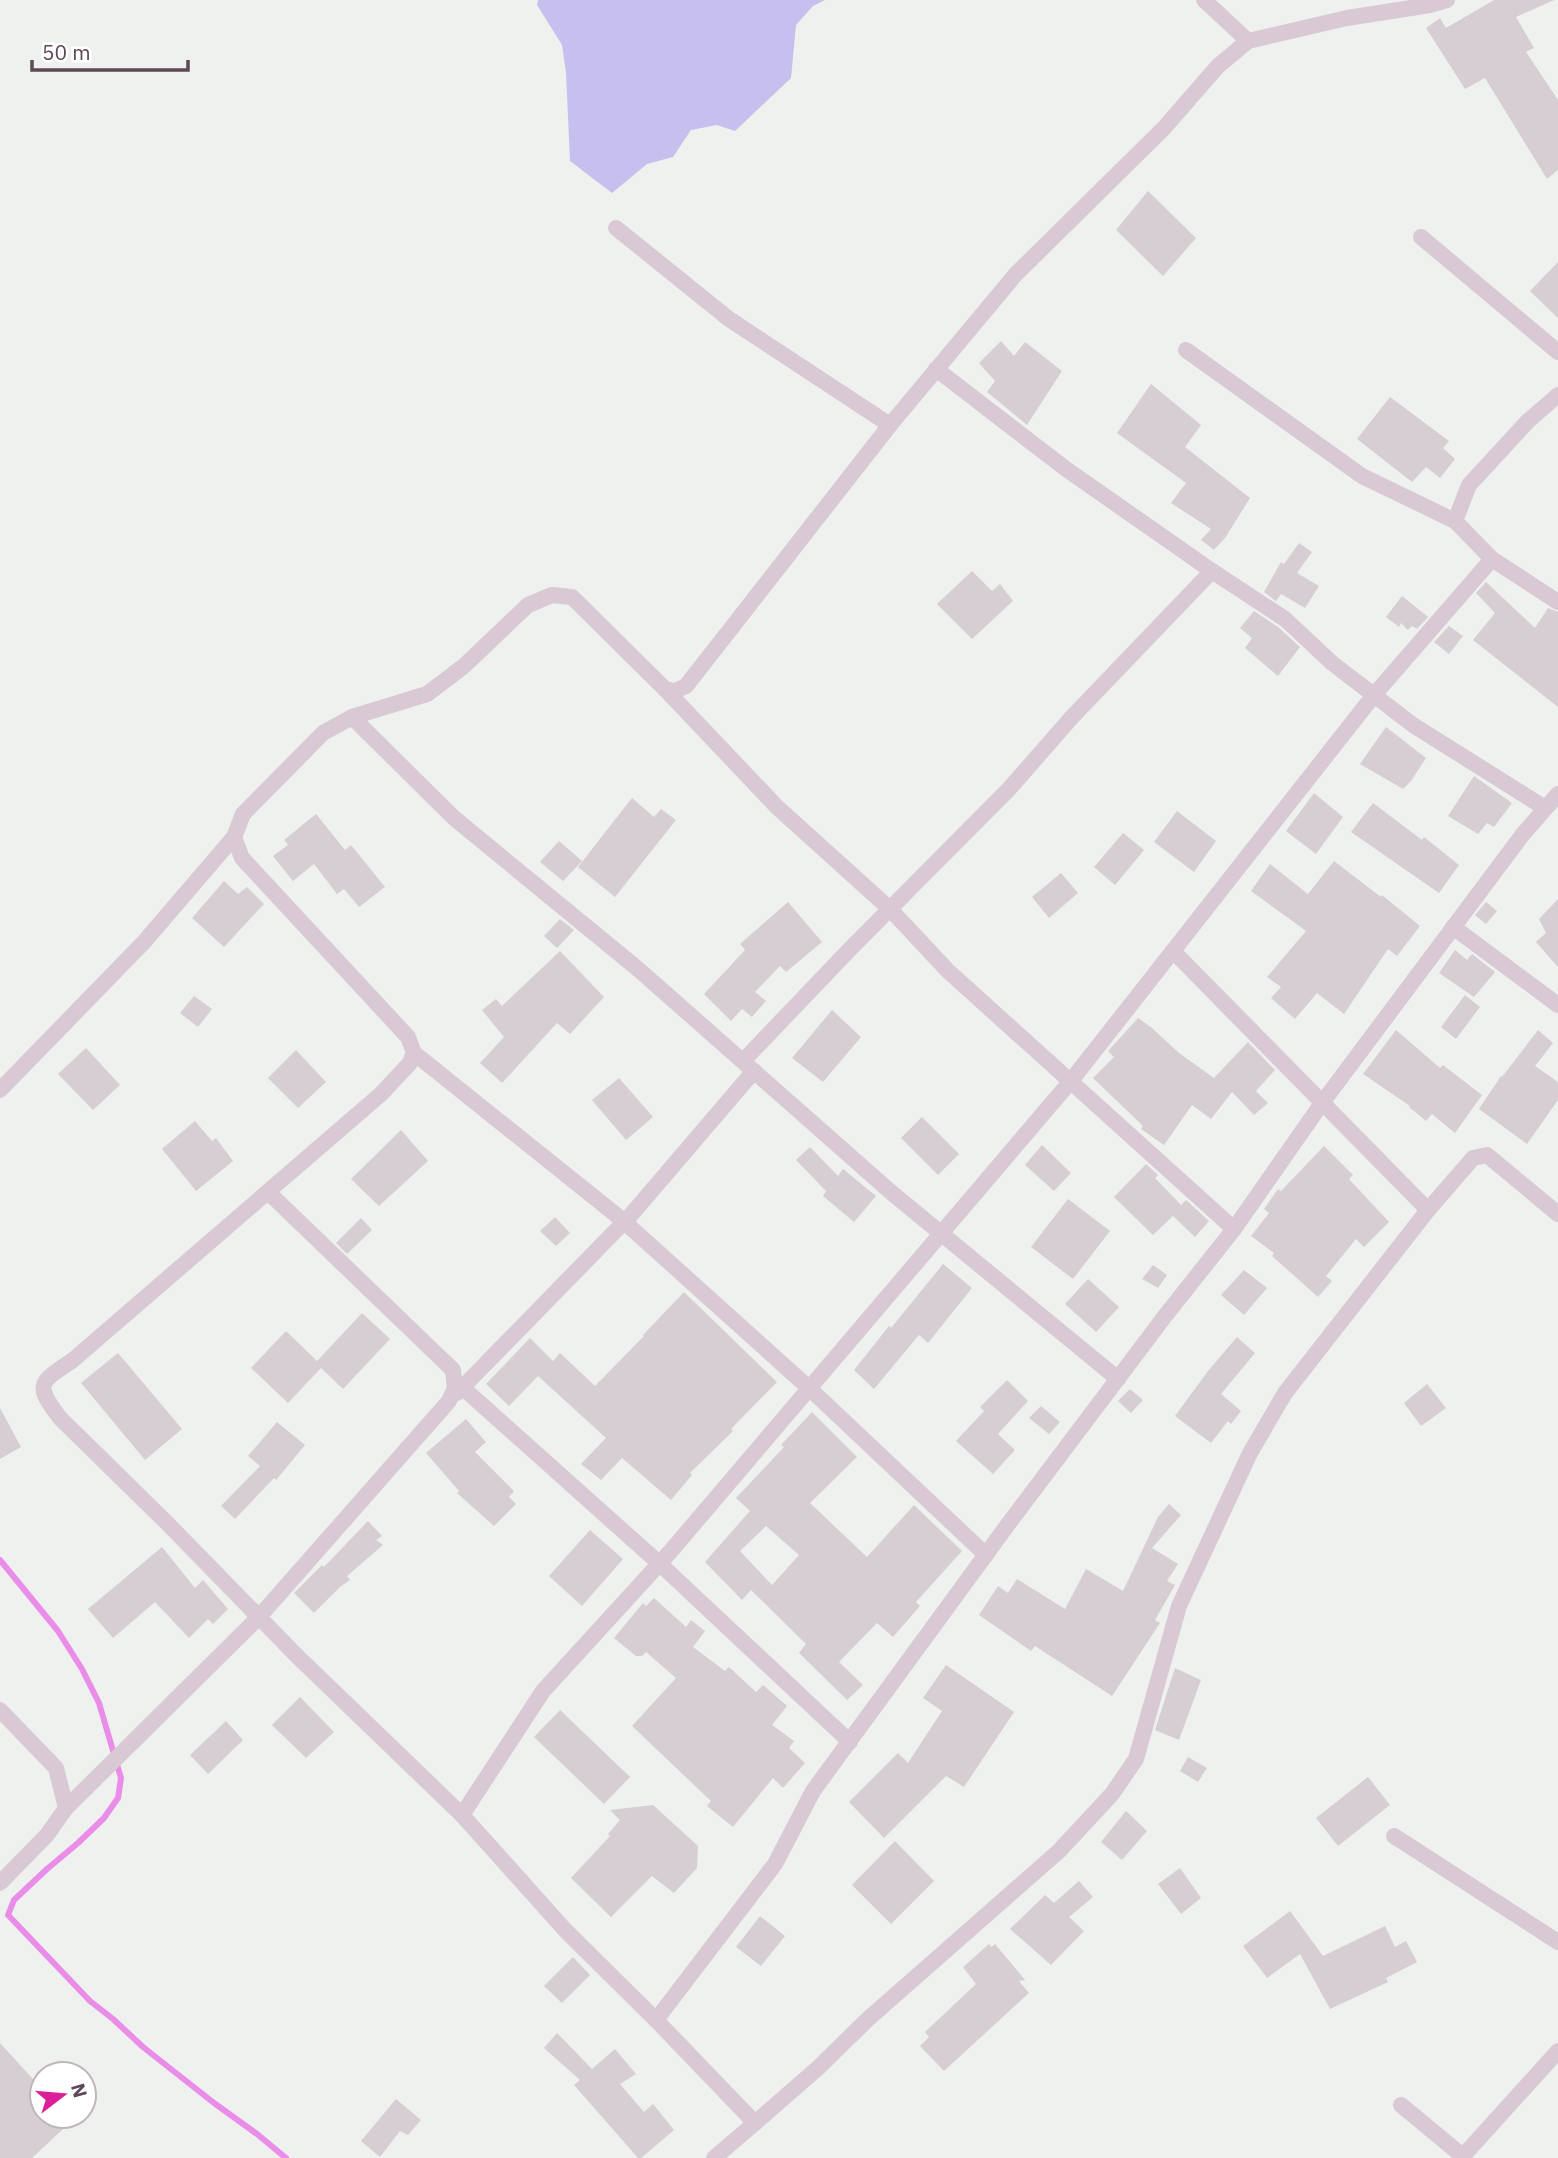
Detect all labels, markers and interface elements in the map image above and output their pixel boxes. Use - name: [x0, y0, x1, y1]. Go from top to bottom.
- scale bar: [32, 28, 187, 72]
- text: 50 m: [42, 38, 91, 66]
- north arrow: [28, 2060, 98, 2130]
- text: N: [66, 2080, 93, 2100]

